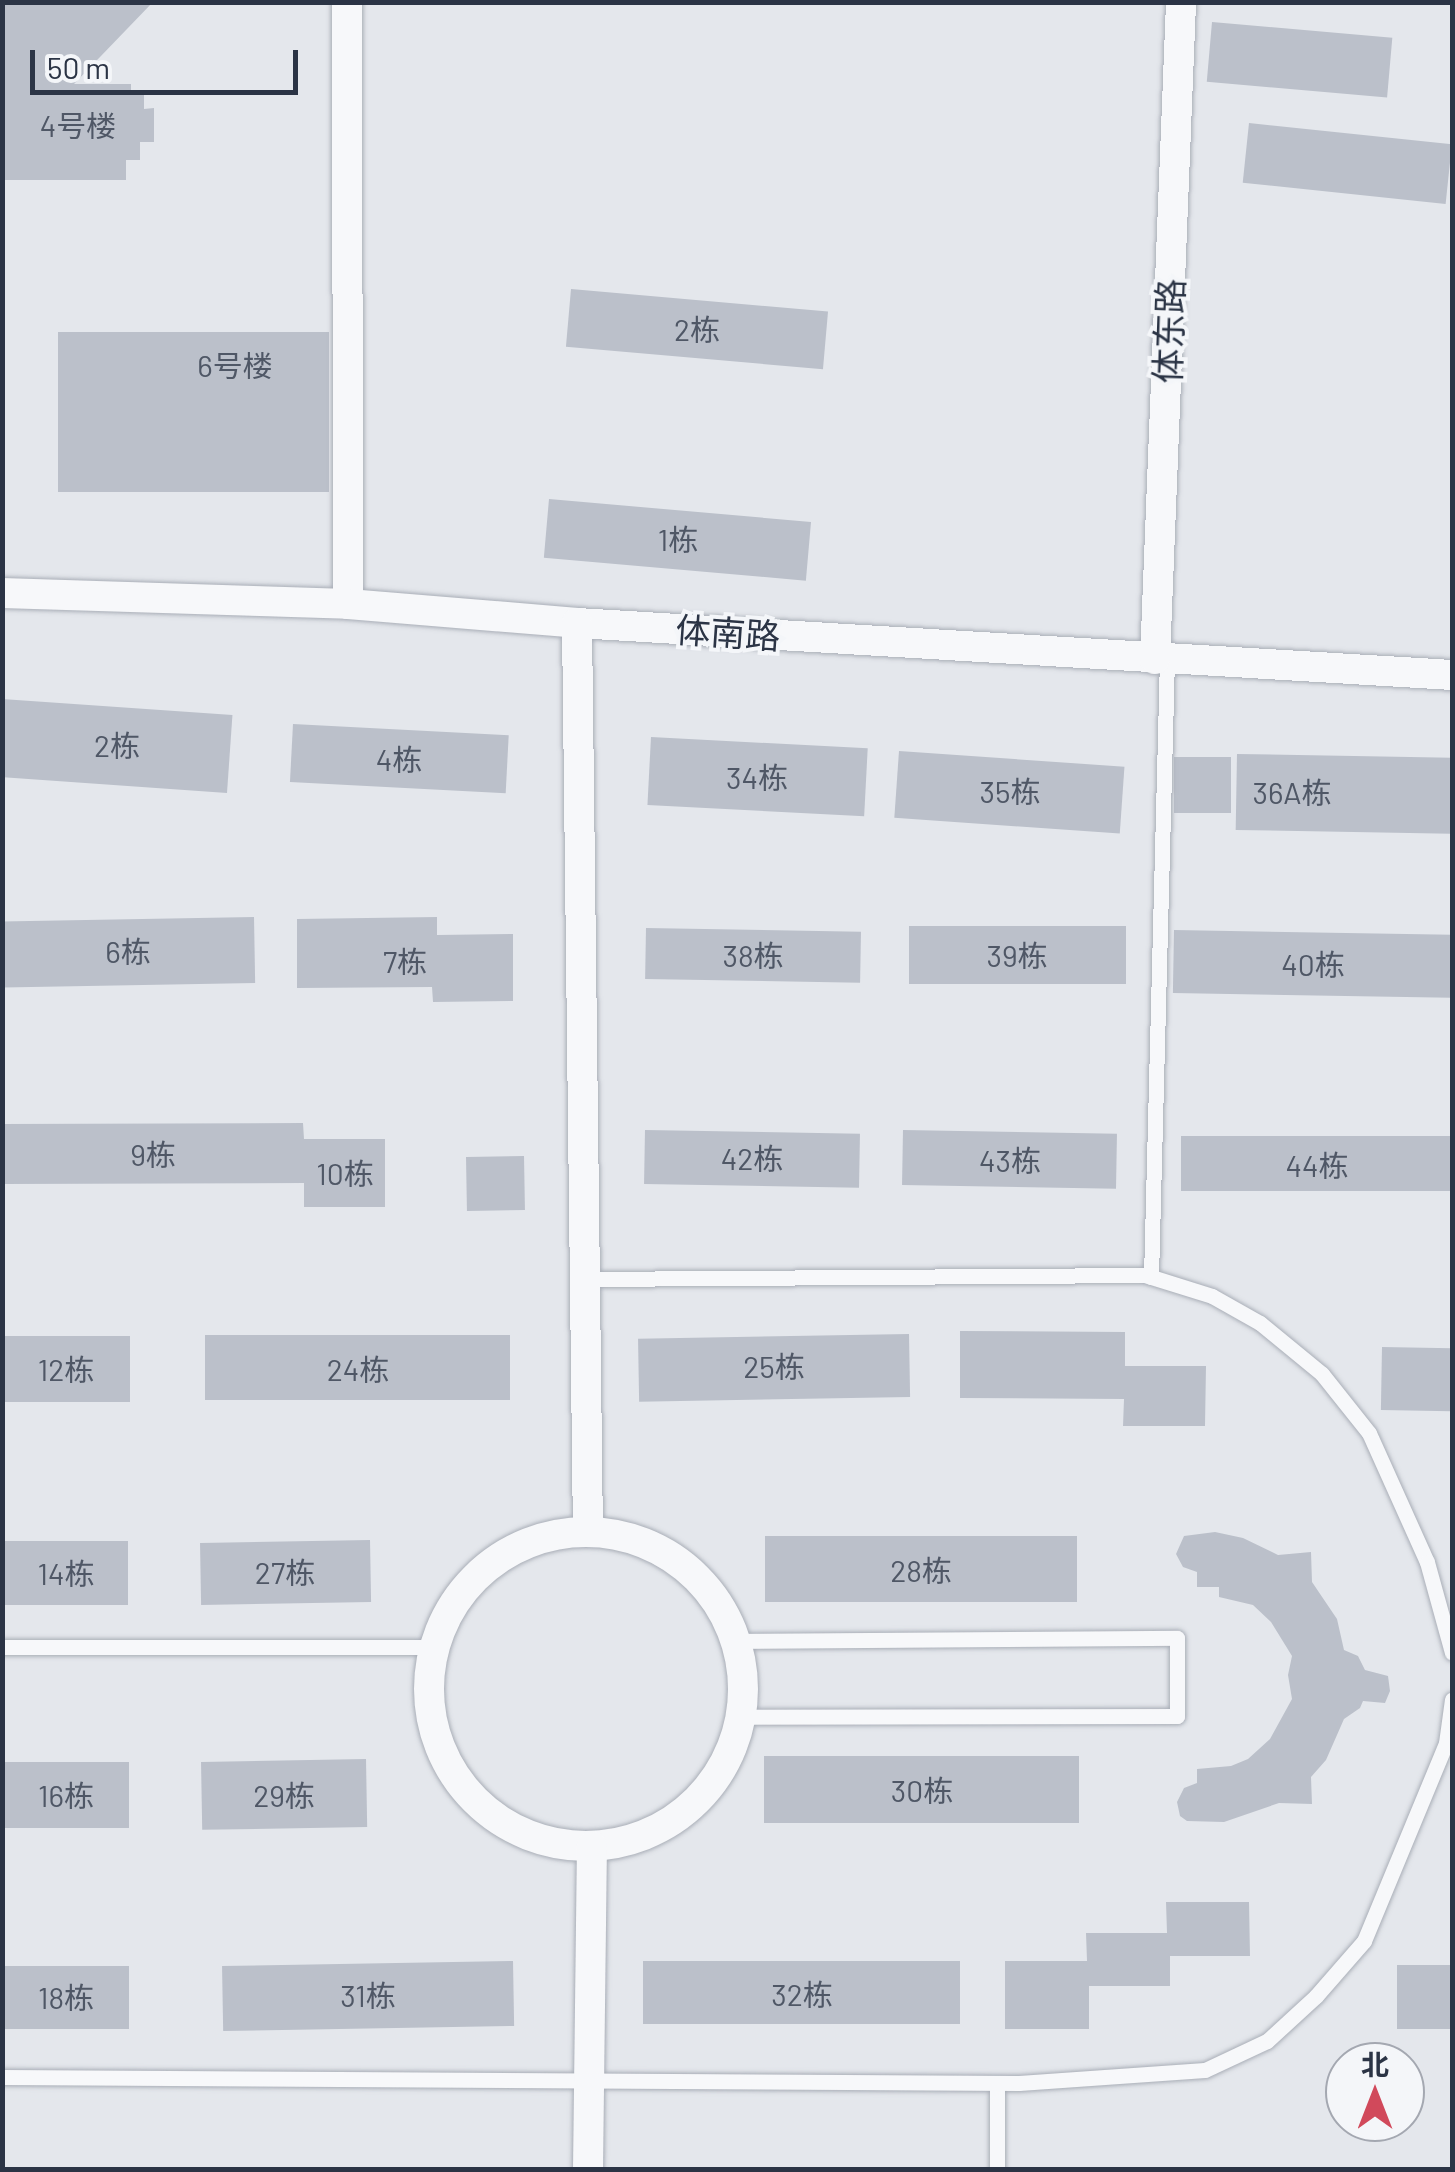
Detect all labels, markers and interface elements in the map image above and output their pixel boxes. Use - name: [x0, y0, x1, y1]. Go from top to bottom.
- scale bar: [35, 30, 302, 92]
- text: 50 m: [47, 49, 110, 85]
- house number: 4号楼: [40, 107, 116, 143]
- street label: 体东路: [1145, 278, 1191, 384]
- house number: 2栋: [674, 311, 720, 347]
- house number: 6号楼: [197, 347, 273, 383]
- house number: 1栋: [658, 521, 698, 557]
- street label: 体南路: [674, 607, 782, 657]
- house number: 2栋: [94, 727, 140, 763]
- house number: 4栋: [376, 741, 422, 777]
- house number: 34栋: [726, 759, 788, 795]
- house number: 35栋: [980, 773, 1040, 809]
- house number: 36A栋: [1252, 774, 1332, 810]
- house number: 6栋: [105, 933, 151, 969]
- house number: 38栋: [722, 937, 784, 973]
- house number: 39栋: [986, 937, 1048, 973]
- house number: 7栋: [383, 943, 427, 979]
- house number: 40栋: [1281, 946, 1345, 982]
- house number: 9栋: [130, 1136, 176, 1172]
- house number: 42栋: [721, 1140, 783, 1176]
- house number: 43栋: [979, 1142, 1041, 1178]
- house number: 44栋: [1285, 1147, 1349, 1183]
- house number: 10栋: [316, 1155, 374, 1191]
- house number: 25栋: [743, 1348, 805, 1384]
- house number: 12栋: [38, 1351, 94, 1387]
- house number: 24栋: [327, 1351, 389, 1387]
- house number: 28栋: [890, 1552, 952, 1588]
- house number: 27栋: [255, 1554, 315, 1590]
- house number: 14栋: [37, 1555, 95, 1591]
- house number: 30栋: [891, 1772, 953, 1808]
- house number: 16栋: [38, 1777, 94, 1813]
- house number: 29栋: [253, 1777, 315, 1813]
- house number: 32栋: [771, 1976, 833, 2012]
- house number: 31栋: [340, 1977, 396, 2013]
- house number: 18栋: [38, 1979, 94, 2015]
- north arrow: [1325, 2042, 1425, 2142]
- text: 北: [1361, 2047, 1389, 2081]

